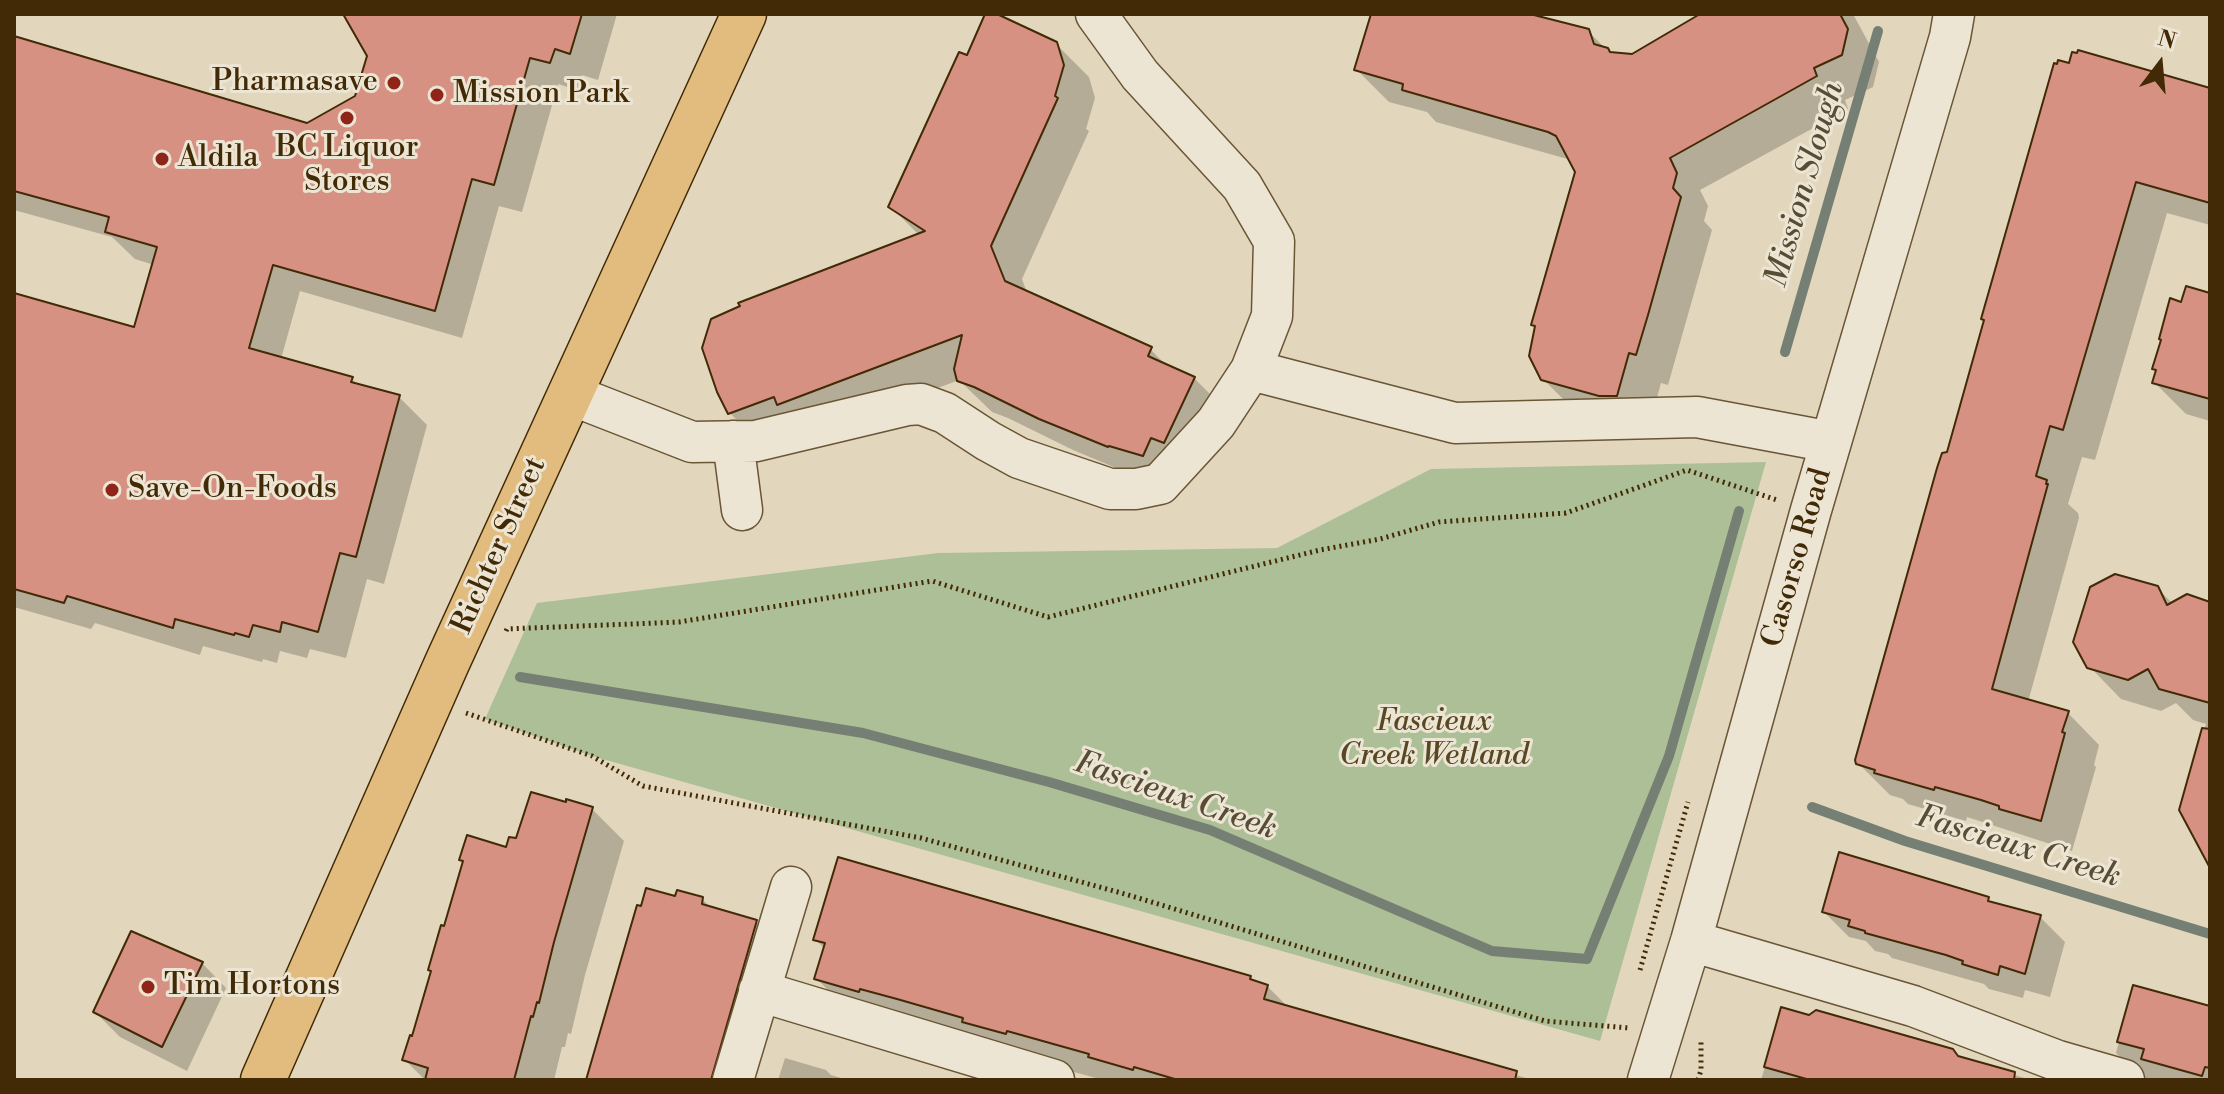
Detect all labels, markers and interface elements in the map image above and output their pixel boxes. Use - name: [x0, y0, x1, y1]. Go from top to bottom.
- north arrow: [2120, 24, 2200, 104]
- text: N: [2155, 25, 2179, 56]
- place label: Pharmasave: [212, 65, 378, 101]
- marker: Pharmasave: [385, 74, 403, 92]
- place label: Mission Park: [453, 77, 629, 113]
- water label: Mission Slough: [1758, 78, 1854, 292]
- marker: Mission Park: [428, 86, 446, 104]
- marker: BC Liquor Stores: [338, 109, 356, 127]
- place label: BC Liquor Stores: [275, 131, 419, 202]
- place label: Aldila: [178, 141, 258, 177]
- marker: Aldila: [153, 150, 171, 168]
- street label: Richter Street: [445, 452, 555, 640]
- street label: Casorso Road: [1755, 464, 1841, 652]
- place label: Save-On-Foods: [128, 472, 337, 508]
- marker: Save-On-Foods: [103, 481, 121, 499]
- park label: Fascieux Creek Wetland: [1339, 705, 1529, 776]
- water label: Fascieux Creek: [1069, 744, 1281, 850]
- water label: Fascieux Creek: [1911, 799, 2125, 897]
- place label: Tim Hortons: [164, 969, 340, 1005]
- marker: Tim Hortons: [139, 978, 157, 996]

